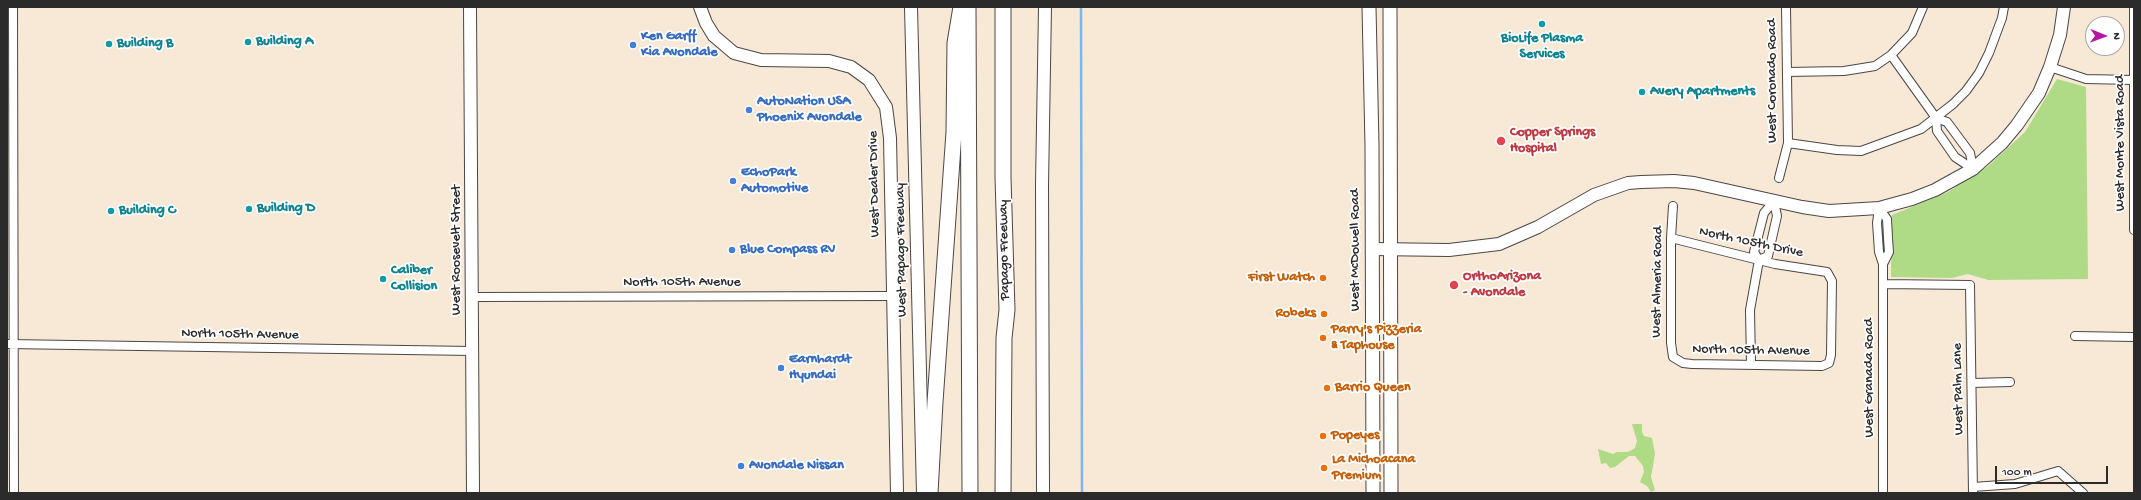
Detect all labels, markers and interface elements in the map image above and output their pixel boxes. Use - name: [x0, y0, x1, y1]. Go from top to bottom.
- north arrow: [2085, 16, 2125, 56]
- marker: BioLife Plasma Services: [1537, 19, 1547, 29]
- street label: West Coronado Road: [1765, 19, 1781, 143]
- place label: Ken Garff Kia Avondale: [641, 29, 717, 62]
- place label: BioLife Plasma Services: [1501, 31, 1583, 64]
- text: N: [2110, 32, 2122, 40]
- place label: Building A: [256, 34, 313, 50]
- place label: Building B: [117, 36, 173, 52]
- marker: Building A: [243, 37, 253, 47]
- marker: Building B: [104, 39, 114, 49]
- marker: Ken Garff Kia Avondale: [628, 40, 638, 50]
- street label: West Monte Vista Road: [2113, 75, 2129, 211]
- place label: Avery Apartments: [1650, 84, 1755, 100]
- marker: Avery Apartments: [1637, 87, 1647, 97]
- place label: AutoNation USA Phoenix Avondale: [757, 94, 862, 126]
- marker: AutoNation USA Phoenix Avondale: [744, 105, 754, 115]
- place label: Copper Springs Hospital: [1510, 125, 1595, 158]
- street label: West Dealer Drive: [866, 131, 884, 237]
- marker: Copper Springs Hospital: [1495, 135, 1507, 147]
- place label: EchoPark Automotive: [741, 165, 808, 198]
- marker: EchoPark Automotive: [728, 176, 738, 186]
- street label: West Papago Freeway: [892, 183, 912, 317]
- street label: West Roosevelt Street: [449, 185, 465, 315]
- street label: West McDowell Road: [1348, 189, 1364, 311]
- street label: Papago Freeway: [996, 199, 1014, 301]
- place label: Building D: [257, 201, 315, 217]
- place label: Building C: [119, 203, 176, 219]
- marker: Building D: [244, 204, 254, 214]
- marker: Building C: [106, 206, 116, 216]
- street label: North 105th Drive: [1697, 224, 1805, 262]
- street label: West Almeria Road: [1649, 226, 1667, 338]
- place label: Blue Compass RV: [740, 242, 836, 258]
- marker: Blue Compass RV: [727, 245, 737, 255]
- place label: Caliber Collision: [391, 263, 437, 296]
- place label: OrthoArizona - Avondale: [1463, 269, 1541, 302]
- place label: First Watch: [1248, 270, 1315, 286]
- marker: First Watch: [1318, 273, 1328, 283]
- marker: Caliber Collision: [378, 274, 388, 284]
- street label: North 105th Avenue: [623, 275, 741, 291]
- marker: OrthoArizona - Avondale: [1448, 279, 1460, 291]
- place label: Robeks: [1275, 306, 1316, 322]
- marker: Robeks: [1319, 309, 1329, 319]
- street label: West Granada Road: [1862, 318, 1878, 438]
- place label: Parry's Pizzeria & Taphouse: [1331, 322, 1421, 354]
- street label: North 105th Avenue: [181, 326, 299, 344]
- marker: Parry's Pizzeria & Taphouse: [1318, 333, 1328, 343]
- street label: North 105th Avenue: [1692, 342, 1810, 360]
- street label: West Palm Lane: [1950, 343, 1968, 435]
- place label: Earnhardt Hyundai: [789, 352, 851, 384]
- marker: Earnhardt Hyundai: [776, 363, 786, 373]
- place label: Barrio Queen: [1335, 380, 1411, 396]
- marker: Barrio Queen: [1322, 383, 1332, 393]
- place label: Popeyes: [1331, 428, 1379, 444]
- marker: Popeyes: [1318, 431, 1328, 441]
- place label: La Michoacana Premium: [1332, 452, 1415, 484]
- place label: Avondale Nissan: [749, 458, 844, 474]
- scale bar: [1997, 458, 2110, 484]
- marker: Avondale Nissan: [736, 461, 746, 471]
- marker: La Michoacana Premium: [1319, 463, 1329, 473]
- text: 100 m: [2002, 466, 2032, 480]

